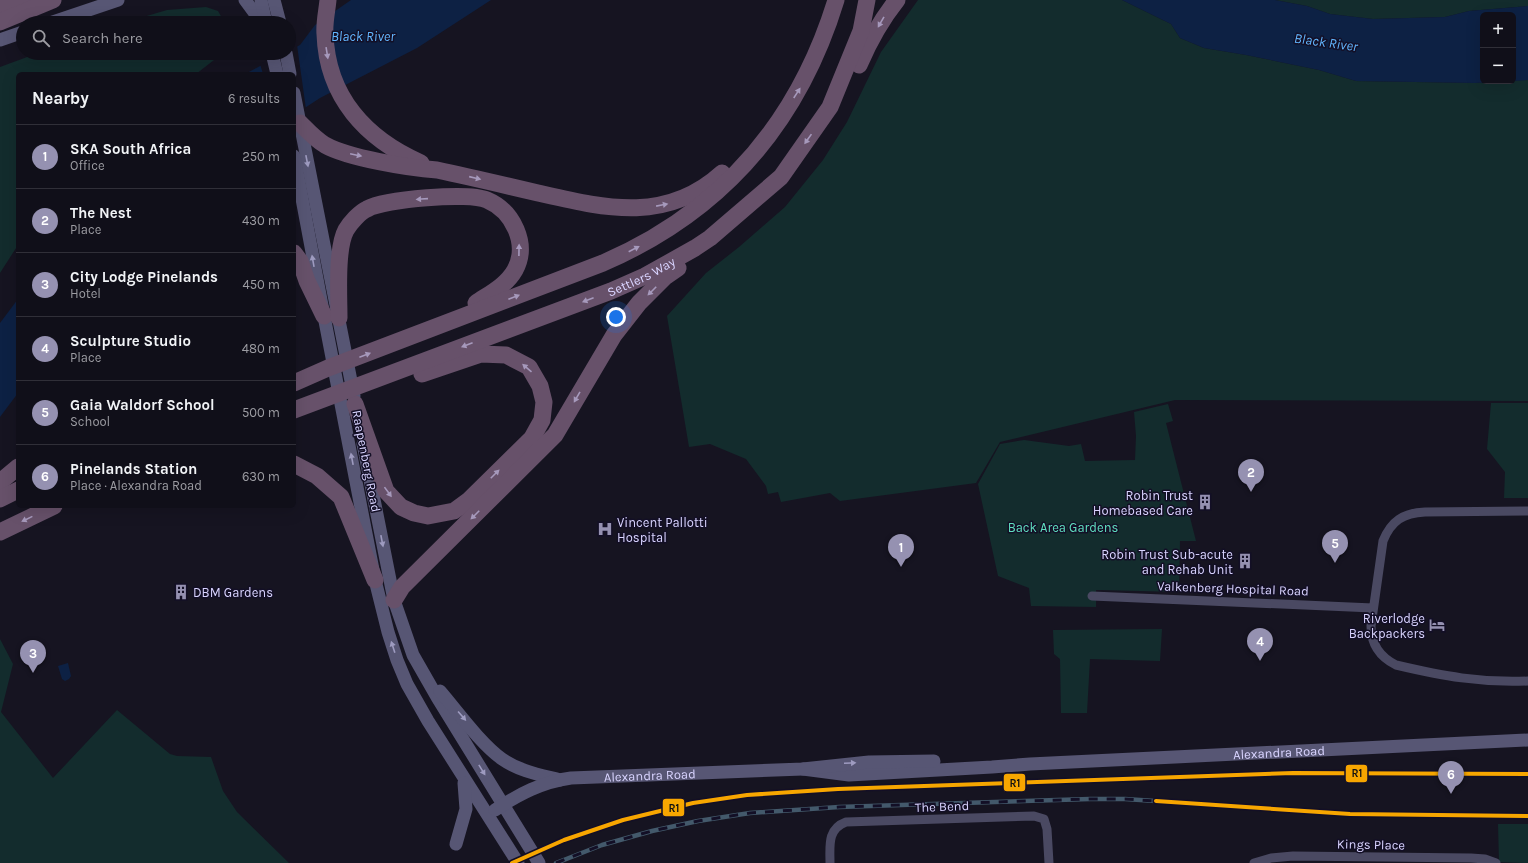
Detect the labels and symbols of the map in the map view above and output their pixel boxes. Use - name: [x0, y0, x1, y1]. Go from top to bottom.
- one-way arrow: [877, 16, 884, 28]
- water label: Black River: [331, 28, 396, 45]
- water label: Black River: [1293, 30, 1360, 56]
- one-way arrow: [324, 47, 330, 59]
- one-way arrow: [793, 88, 801, 98]
- one-way arrow: [804, 134, 812, 144]
- one-way arrow: [350, 153, 362, 159]
- one-way arrow: [305, 155, 311, 167]
- one-way arrow: [469, 176, 481, 182]
- one-way arrow: [415, 196, 428, 202]
- one-way arrow: [656, 202, 668, 208]
- one-way arrow: [516, 244, 522, 257]
- one-way arrow: [628, 245, 640, 252]
- street label: Settlers Way: [605, 254, 678, 300]
- one-way arrow: [310, 255, 316, 267]
- one-way arrow: [647, 286, 657, 296]
- one-way arrow: [508, 294, 520, 300]
- one-way arrow: [582, 297, 594, 303]
- your location: [606, 307, 626, 327]
- one-way arrow: [460, 343, 472, 349]
- one-way arrow: [359, 351, 371, 357]
- one-way arrow: [522, 364, 532, 372]
- one-way arrow: [574, 391, 581, 403]
- street label: Raapenberg Road: [349, 409, 384, 513]
- one-way arrow: [348, 453, 354, 465]
- pin: 2: [1238, 459, 1264, 492]
- one-way arrow: [490, 469, 500, 479]
- one-way arrow: [384, 487, 392, 498]
- place label: Robin Trust Homebased Care: [1093, 488, 1193, 518]
- building icon: Robin Trust Homebased Care: [1196, 493, 1214, 511]
- one-way arrow: [470, 510, 479, 520]
- place label: Vincent Pallotti Hospital: [617, 515, 708, 545]
- one-way arrow: [21, 516, 33, 522]
- hospital icon: Vincent Pallotti Hospital: [596, 520, 614, 538]
- park label: Back Area Gardens: [1008, 520, 1119, 535]
- pin: 5: [1322, 530, 1348, 563]
- pin: 1: [888, 534, 914, 567]
- one-way arrow: [380, 535, 386, 547]
- place label: Robin Trust Sub-acute and Rehab Unit: [1101, 547, 1233, 577]
- building icon: Robin Trust Sub-acute and Rehab Unit: [1236, 552, 1254, 570]
- street label: Valkenberg Hospital Road: [1157, 578, 1309, 599]
- building icon: DBM Gardens: [172, 583, 190, 601]
- place label: DBM Gardens: [193, 585, 273, 600]
- place label: Riverlodge Backpackers: [1349, 611, 1425, 641]
- hotel icon: Riverlodge Backpackers: [1428, 616, 1446, 634]
- pin: 4: [1247, 628, 1273, 661]
- pin: 3: [20, 640, 46, 673]
- one-way arrow: [389, 641, 395, 653]
- one-way arrow: [457, 710, 466, 721]
- street label: Alexandra Road: [1233, 743, 1325, 762]
- one-way arrow: [844, 760, 856, 767]
- pin: 6: [1438, 761, 1464, 794]
- one-way arrow: [478, 764, 485, 776]
- line badge: R1: [1345, 764, 1368, 783]
- street label: Alexandra Road: [603, 766, 696, 785]
- text: R1: [1351, 767, 1363, 780]
- line badge: R1: [1003, 773, 1026, 792]
- text: R1: [1009, 777, 1021, 790]
- line badge: R1: [662, 798, 685, 817]
- street label: The Bend: [915, 798, 969, 815]
- text: R1: [668, 802, 680, 815]
- street label: Kings Place: [1337, 836, 1406, 853]

